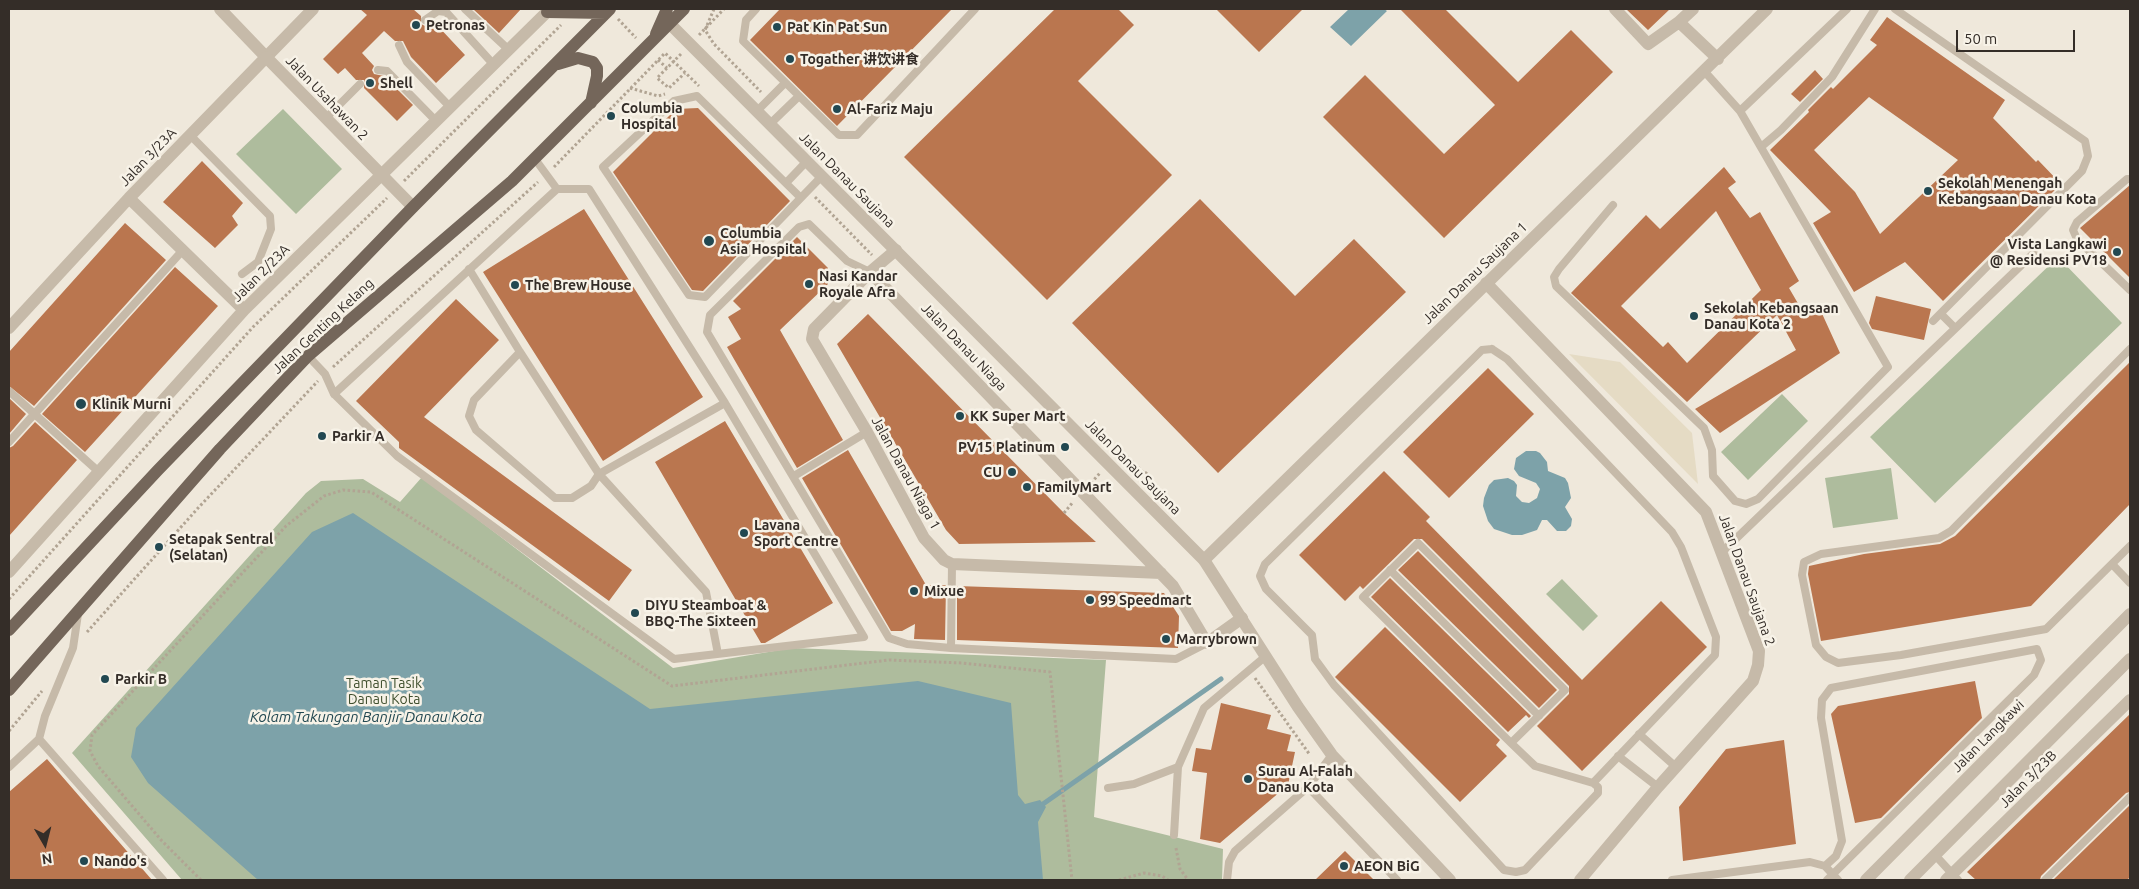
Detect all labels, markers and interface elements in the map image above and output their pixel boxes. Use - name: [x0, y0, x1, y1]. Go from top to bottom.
- place label: Petronas: [426, 17, 485, 33]
- marker: Petronas: [410, 19, 422, 31]
- place label: Pat Kin Pat Sun: [787, 19, 887, 35]
- scale bar: [1959, 20, 2078, 52]
- marker: Pat Kin Pat Sun: [771, 21, 783, 33]
- text: 50 m: [1964, 30, 1997, 47]
- place label: Togather 讲饮讲食: [800, 51, 919, 67]
- street label: Jalan Usahawan 2: [282, 52, 372, 144]
- marker: Togather 讲饮讲食: [784, 53, 796, 65]
- place label: Shell: [380, 75, 413, 91]
- marker: Shell: [364, 77, 376, 89]
- place label: Columbia Hospital: [621, 100, 683, 132]
- place label: Al-Fariz Maju: [847, 101, 933, 117]
- marker: Al-Fariz Maju: [831, 103, 843, 115]
- marker: Columbia Hospital: [605, 110, 617, 122]
- street label: Jalan 3/23A: [116, 125, 180, 189]
- street label: Jalan Danau Saujana: [796, 129, 898, 231]
- place label: Sekolah Menengah Kebangsaan Danau Kota: [1938, 175, 2096, 208]
- marker: Sekolah Menengah Kebangsaan Danau Kota: [1922, 185, 1934, 197]
- street label: Jalan Danau Saujana 1: [1419, 219, 1531, 327]
- place label: Columbia Asia Hospital: [720, 225, 807, 258]
- marker: Columbia Asia Hospital: [702, 234, 716, 248]
- place label: Vista Langkawi @ Residensi PV18: [1990, 236, 2107, 268]
- street label: Jalan 2/23A: [229, 241, 293, 305]
- marker: Vista Langkawi @ Residensi PV18: [2111, 246, 2123, 258]
- place label: Nasi Kandar Royale Afra: [819, 268, 898, 300]
- street label: Jalan Genting Kelang: [269, 275, 377, 377]
- place label: The Brew House: [525, 277, 632, 293]
- marker: Nasi Kandar Royale Afra: [803, 278, 815, 290]
- marker: The Brew House: [509, 279, 521, 291]
- street label: Jalan Danau Niaga: [918, 300, 1010, 394]
- place label: Sekolah Kebangsaan Danau Kota 2: [1704, 300, 1839, 332]
- marker: Sekolah Kebangsaan Danau Kota 2: [1688, 310, 1700, 322]
- place label: Klinik Murni: [92, 396, 171, 412]
- marker: Klinik Murni: [74, 397, 88, 411]
- place label: KK Super Mart: [970, 408, 1065, 424]
- marker: KK Super Mart: [954, 410, 966, 422]
- street label: Jalan Danau Niaga 1: [868, 414, 944, 532]
- street label: Jalan Danau Saujana: [1082, 416, 1184, 518]
- place label: Parkir A: [332, 428, 385, 444]
- marker: Parkir A: [316, 430, 328, 442]
- place label: PV15 Platinum: [958, 439, 1055, 455]
- marker: PV15 Platinum: [1059, 441, 1071, 453]
- place label: CU: [983, 464, 1002, 480]
- marker: CU: [1006, 466, 1018, 478]
- place label: FamilyMart: [1037, 479, 1111, 495]
- marker: FamilyMart: [1021, 481, 1033, 493]
- street label: Jalan Danau Saujana 2: [1715, 512, 1779, 648]
- place label: Lavana Sport Centre: [754, 517, 839, 550]
- marker: Lavana Sport Centre: [738, 527, 750, 539]
- place label: Setapak Sentral (Selatan): [169, 531, 273, 564]
- marker: Setapak Sentral (Selatan): [153, 541, 165, 553]
- place label: Mixue: [924, 583, 964, 599]
- marker: Mixue: [908, 585, 920, 597]
- place label: 99 Speedmart: [1100, 592, 1191, 608]
- marker: 99 Speedmart: [1084, 594, 1096, 606]
- place label: DIYU Steamboat & BBQ-The Sixteen: [645, 597, 766, 630]
- marker: DIYU Steamboat & BBQ-The Sixteen: [629, 607, 641, 619]
- place label: Marrybrown: [1176, 631, 1257, 647]
- marker: Marrybrown: [1160, 633, 1172, 645]
- place label: Parkir B: [115, 671, 167, 687]
- marker: Parkir B: [99, 673, 111, 685]
- park label: Taman Tasik Danau Kota: [346, 675, 422, 708]
- street label: Jalan Langkawi: [1948, 696, 2028, 776]
- water label: Kolam Takungan Banjir Danau Kota: [250, 708, 482, 726]
- street label: Jalan 3/23B: [1996, 747, 2060, 811]
- place label: Surau Al-Falah Danau Kota: [1258, 763, 1353, 796]
- marker: Surau Al-Falah Danau Kota: [1242, 773, 1254, 785]
- north arrow: [20, 819, 70, 869]
- text: N: [41, 850, 53, 868]
- place label: Nando's: [94, 853, 147, 869]
- marker: Nando's: [78, 855, 90, 867]
- place label: AEON BiG: [1354, 858, 1420, 874]
- marker: AEON BiG: [1338, 860, 1350, 872]

